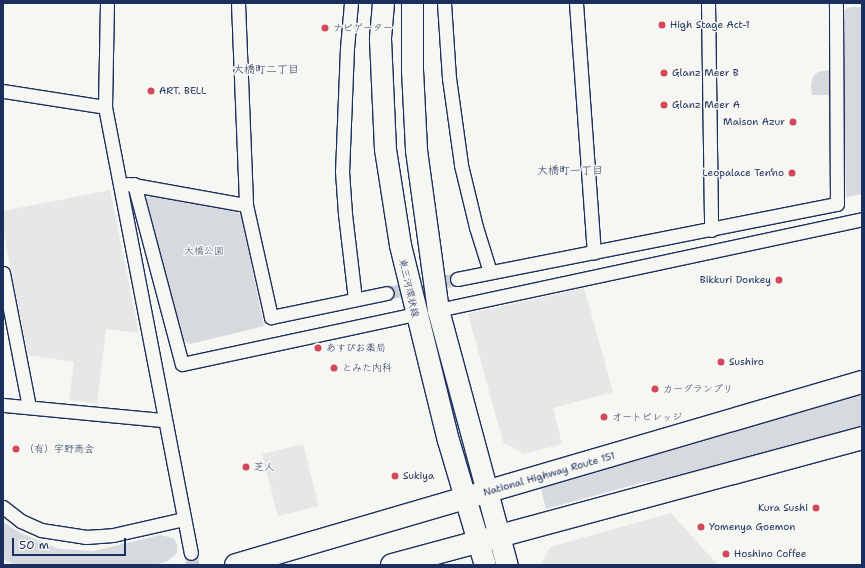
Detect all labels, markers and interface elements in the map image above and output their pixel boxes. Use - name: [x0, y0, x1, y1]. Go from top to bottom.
- place label: High Stage Act-1: [670, 19, 750, 31]
- marker: High Stage Act-1: [657, 20, 667, 30]
- place label: ナビゲーター: [333, 22, 393, 34]
- marker: ナビゲーター: [320, 23, 330, 33]
- district label: 大橋町二丁目: [233, 63, 299, 77]
- place label: Glanz Meer B: [672, 67, 739, 79]
- marker: Glanz Meer B: [659, 68, 669, 78]
- place label: ART. BELL: [159, 85, 207, 97]
- marker: ART. BELL: [146, 86, 156, 96]
- place label: Glanz Meer A: [672, 99, 740, 111]
- marker: Glanz Meer A: [659, 100, 669, 110]
- place label: Maison Azur: [723, 116, 785, 128]
- marker: Maison Azur: [788, 117, 798, 127]
- district label: 大橋町一丁目: [537, 164, 603, 178]
- place label: Leopalace Ten’no: [702, 167, 784, 179]
- marker: Leopalace Ten’no: [787, 168, 797, 178]
- park label: 大橋公園: [184, 245, 224, 257]
- street label: 東三河環状線: [396, 257, 422, 319]
- place label: Bikkuri Donkey: [700, 274, 771, 286]
- marker: Bikkuri Donkey: [774, 275, 784, 285]
- place label: あすぴお薬局: [326, 342, 386, 354]
- marker: あすぴお薬局: [313, 343, 323, 353]
- place label: Sushiro: [729, 356, 764, 368]
- marker: Sushiro: [716, 357, 726, 367]
- place label: とみた内科: [342, 362, 392, 374]
- marker: とみた内科: [329, 363, 339, 373]
- place label: カーグランプリ: [663, 383, 733, 395]
- marker: カーグランプリ: [650, 384, 660, 394]
- place label: オートビレッジ: [612, 411, 682, 423]
- marker: オートビレッジ: [599, 412, 609, 422]
- place label: （有）宇野商会: [24, 443, 94, 455]
- marker: （有）宇野商会: [11, 444, 21, 454]
- street label: National Highway Route 151: [482, 449, 616, 499]
- place label: 芝人: [254, 461, 274, 473]
- marker: 芝人: [241, 462, 251, 472]
- place label: Sukiya: [403, 470, 434, 482]
- marker: Sukiya: [390, 471, 400, 481]
- place label: Kura Sushi: [758, 502, 808, 514]
- marker: Kura Sushi: [811, 503, 821, 513]
- place label: Yomenya Goemon: [709, 521, 795, 533]
- marker: Yomenya Goemon: [696, 522, 706, 532]
- scale bar: [14, 530, 128, 556]
- text: 50 m: [19, 537, 49, 553]
- place label: Hoshino Coffee: [734, 548, 806, 560]
- marker: Hoshino Coffee: [721, 549, 731, 559]

